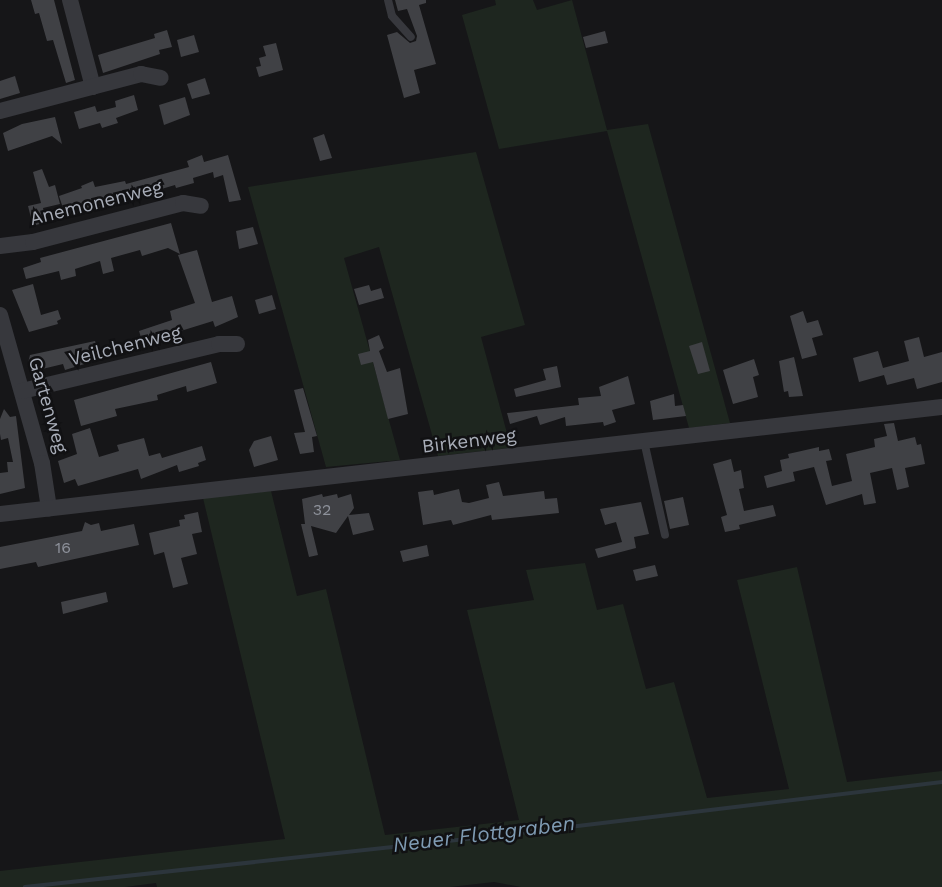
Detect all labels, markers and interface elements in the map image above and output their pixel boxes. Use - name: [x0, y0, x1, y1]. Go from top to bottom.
- street label: Anemonenweg: [27, 176, 165, 230]
- street label: Veilchenweg: [67, 321, 183, 371]
- street label: Gartenweg: [23, 354, 73, 456]
- street label: Birkenweg: [421, 424, 517, 458]
- house number: 32: [313, 500, 331, 520]
- house number: 16: [55, 538, 71, 558]
- water label: Neuer Flottgraben: [391, 810, 577, 858]

